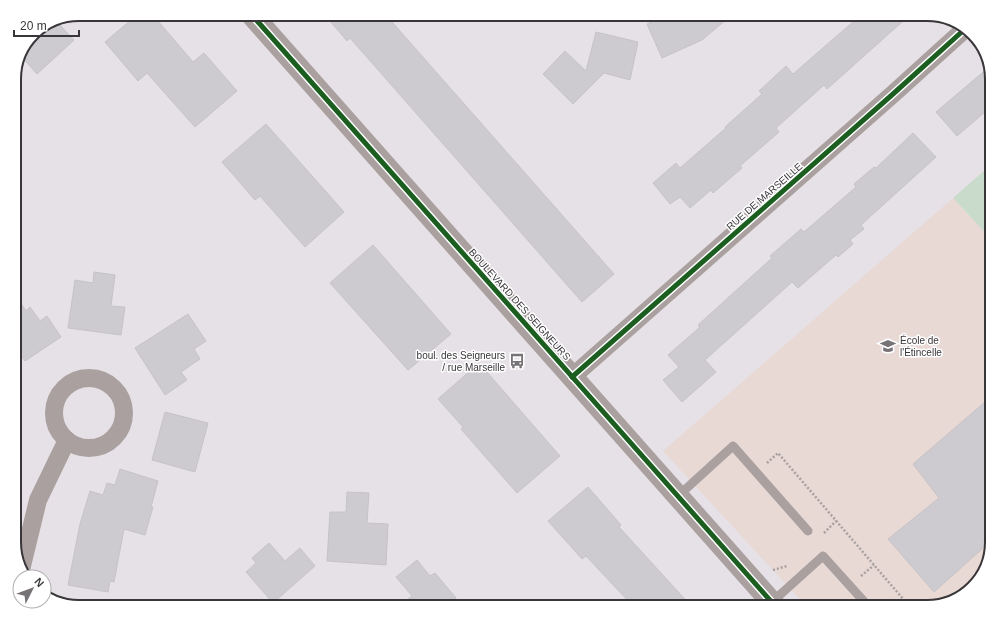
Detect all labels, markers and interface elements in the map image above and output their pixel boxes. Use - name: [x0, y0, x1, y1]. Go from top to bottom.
- scale bar: [14, 12, 79, 38]
- text: 20 m: [20, 19, 47, 33]
- street label: RUE DE MARSEILLE: [724, 160, 805, 232]
- street label: BOULEVARD DES SEIGNEURS: [467, 246, 573, 362]
- place label: École de l'Étincelle: [900, 334, 942, 358]
- school or university icon: École de l'Étincelle: [879, 337, 897, 355]
- place label: boul. des Seigneurs / rue Marseille: [417, 350, 505, 373]
- bus stop icon: boul. des Seigneurs / rue Marseille: [508, 352, 526, 370]
- north arrow: [12, 569, 52, 609]
- text: N: [32, 575, 47, 589]

